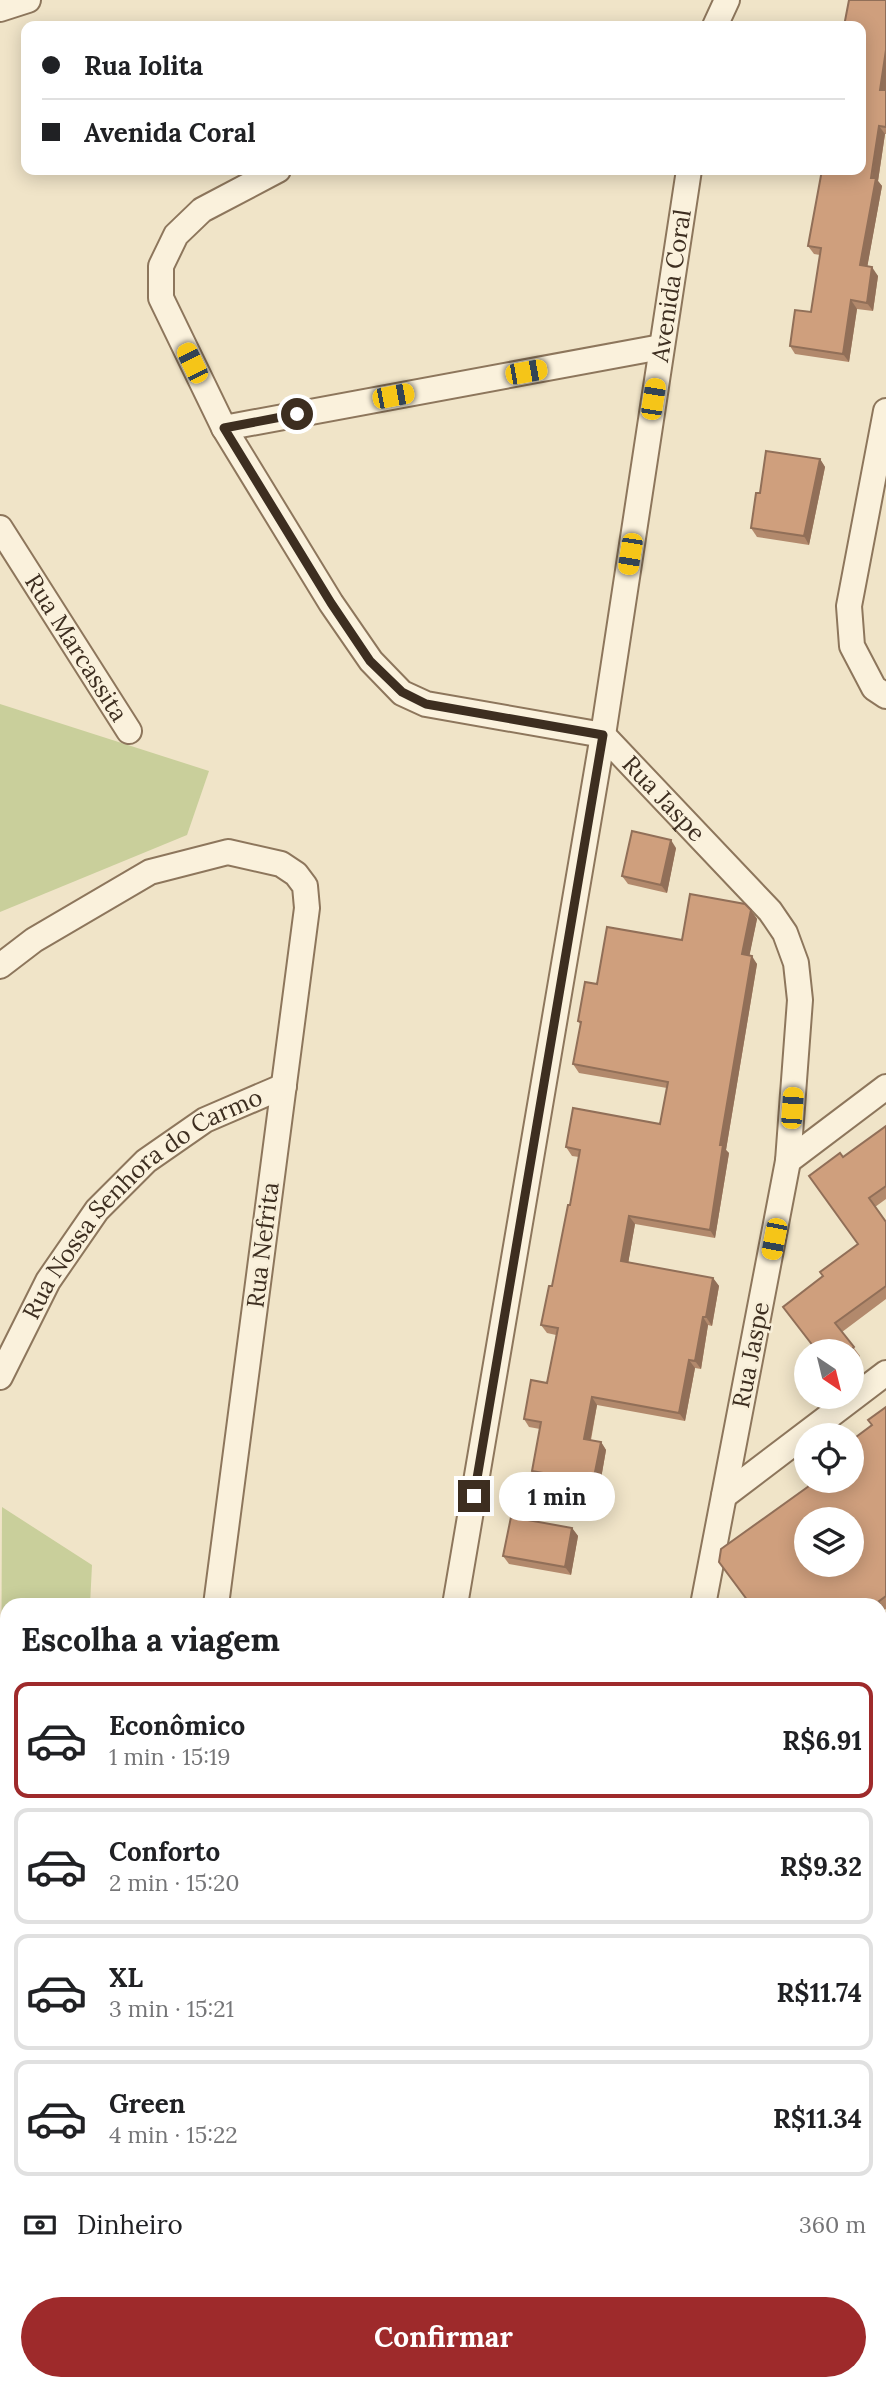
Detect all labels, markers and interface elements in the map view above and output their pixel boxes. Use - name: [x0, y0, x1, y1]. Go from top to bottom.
- text: Rua Iolita: [84, 49, 203, 82]
- text: Avenida Coral: [84, 116, 256, 149]
- street label: Avenida Coral: [644, 207, 698, 365]
- car: [174, 340, 211, 386]
- car: [504, 358, 549, 386]
- car: [640, 377, 667, 421]
- car: [371, 382, 416, 410]
- route start: [281, 398, 313, 430]
- car: [617, 532, 644, 576]
- street label: Rua Marcassita: [18, 568, 135, 727]
- street label: Rua Jaspe: [616, 749, 712, 848]
- street label: Rua Nossa Senhora do Carmo: [15, 1081, 267, 1324]
- car: [781, 1086, 804, 1130]
- street label: Rua Nefrita: [239, 1180, 286, 1310]
- car: [760, 1216, 789, 1262]
- street label: Rua Jaspe: [725, 1299, 776, 1411]
- north arrow: [794, 1339, 864, 1409]
- map controls: [794, 1339, 864, 1577]
- button: locate: [794, 1423, 864, 1493]
- callout: 1 min: [498, 1472, 614, 1520]
- route end: [458, 1480, 490, 1512]
- text: 1 min: [528, 1482, 586, 1511]
- button: layers: [794, 1507, 864, 1577]
- text: Escolha a viagem: [21, 1619, 280, 1660]
- icon: car: [25, 1709, 88, 1772]
- text: Econômico: [109, 1709, 245, 1742]
- text: R$6.91: [782, 1724, 862, 1757]
- text: 1 min · 15:19: [109, 1742, 231, 1771]
- icon: car: [25, 1835, 88, 1898]
- text: Conforto: [109, 1835, 220, 1868]
- text: R$9.32: [780, 1850, 862, 1883]
- text: 2 min · 15:20: [109, 1868, 240, 1897]
- icon: car: [25, 1961, 88, 2024]
- text: XL: [109, 1961, 143, 1994]
- text: R$11.74: [777, 1976, 862, 2009]
- text: 3 min · 15:21: [109, 1994, 234, 2023]
- icon: car: [25, 2087, 88, 2150]
- text: Green: [109, 2087, 185, 2120]
- text: R$11.34: [773, 2102, 862, 2135]
- text: 4 min · 15:22: [109, 2120, 238, 2149]
- icon: cash: [21, 2206, 59, 2244]
- text: Dinheiro: [77, 2208, 183, 2241]
- text: 360 m: [799, 2210, 866, 2239]
- button: Confirmar: [21, 2297, 866, 2377]

